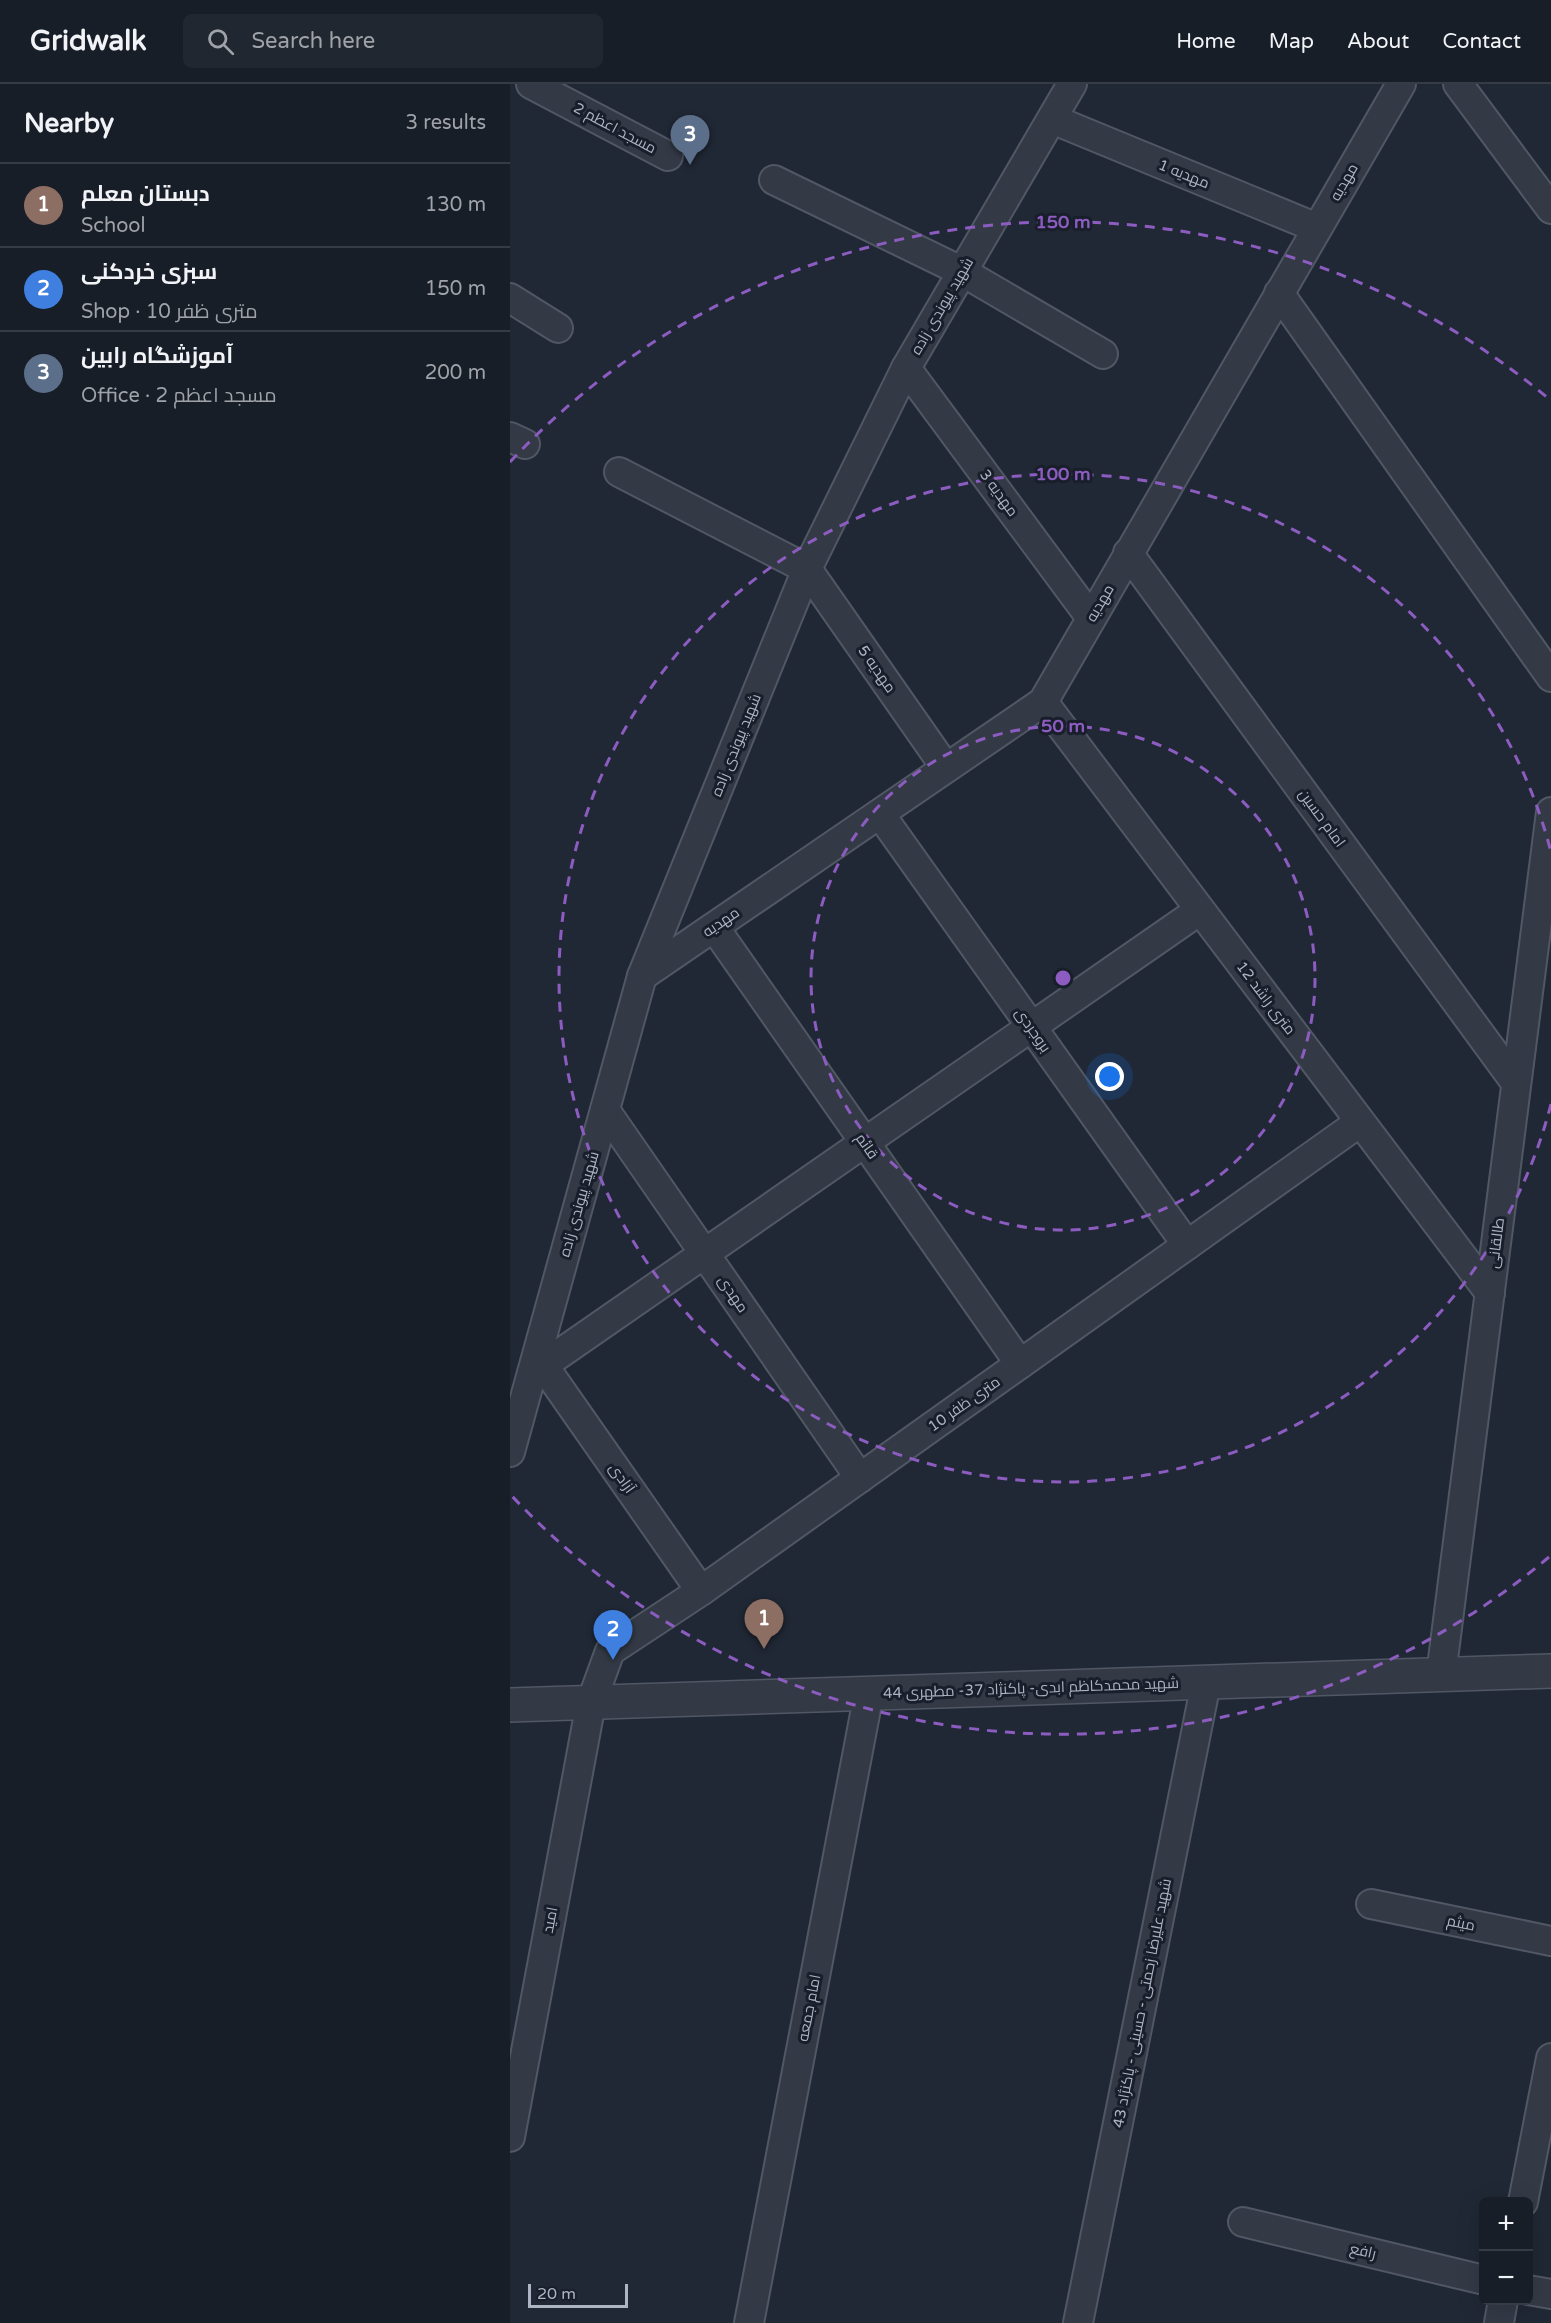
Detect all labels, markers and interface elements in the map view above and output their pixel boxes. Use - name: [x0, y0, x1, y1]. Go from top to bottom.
- search box: [183, 14, 603, 68]
- text: Gridwalk: [30, 24, 147, 58]
- icon: search: [204, 25, 237, 58]
- text: Search here: [252, 28, 375, 54]
- text: Home: [1176, 29, 1236, 54]
- text: Map: [1269, 29, 1314, 54]
- text: About: [1347, 29, 1409, 54]
- text: Contact: [1442, 29, 1521, 54]
- street label: مسجد اعظم 2: [570, 99, 659, 158]
- text: Nearby: [24, 108, 114, 139]
- text: 3 results: [406, 111, 486, 135]
- pin: 3: [670, 116, 710, 165]
- street label: مهدیه 1: [1155, 156, 1212, 193]
- street label: مهدیه: [1326, 160, 1363, 204]
- text: دبستان معلم: [81, 181, 210, 207]
- text: 1: [37, 193, 50, 217]
- text: 130 m: [425, 193, 486, 217]
- text: 150 m: [1035, 211, 1091, 233]
- text: School: [81, 214, 145, 238]
- street label: شهید پیوندی زاده: [907, 254, 978, 358]
- text: سبزی خردکنی: [81, 259, 217, 285]
- text: 2: [37, 277, 50, 301]
- text: 150 m: [425, 277, 486, 301]
- text: Shop · 10 متری ظفر: [81, 300, 258, 324]
- text: آموزشگاه رابین: [81, 343, 233, 369]
- text: 3: [37, 361, 50, 385]
- text: 200 m: [425, 361, 486, 385]
- text: Office · مسجد اعظم 2: [81, 384, 277, 408]
- text: 100 m: [1035, 463, 1091, 485]
- street label: مهدیه 3: [975, 466, 1022, 521]
- street label: مهدیه: [1082, 581, 1119, 625]
- street label: مهدیه 5: [853, 642, 900, 697]
- street label: شهید پیوندی زاده: [707, 691, 766, 799]
- text: 50 m: [1041, 715, 1085, 737]
- street label: امام حسین: [1294, 785, 1349, 851]
- street label: مهدیه: [699, 903, 743, 942]
- street label: 12 متری راشد: [1232, 958, 1299, 1039]
- centre of rings: [1053, 968, 1073, 988]
- street label: بروجردی: [1010, 1004, 1055, 1056]
- your location: [1095, 1062, 1124, 1091]
- street label: قائم: [851, 1130, 882, 1163]
- street label: شهید پیوندی زاده: [555, 1149, 604, 1259]
- street label: طالقانی: [1484, 1217, 1509, 1270]
- street label: مهدی: [713, 1272, 752, 1317]
- street label: 10 متری ظفر: [924, 1373, 1004, 1436]
- street label: آزادی: [604, 1459, 639, 1497]
- pin: 1: [744, 1600, 784, 1649]
- pin: 2: [594, 1610, 632, 1660]
- street label: شهید محمدکاظم ابدی- پاکنژاد 37- مطهری 44: [883, 1674, 1179, 1703]
- street label: شهید علیرضا زحمتی - حسینی - پاکنژاد 43: [1109, 1877, 1176, 2129]
- street label: امید: [539, 1905, 561, 1935]
- street label: میثم: [1445, 1911, 1477, 1936]
- street label: امام جمعه: [794, 1973, 825, 2043]
- map controls: [1479, 2197, 1533, 2305]
- button: +: [1479, 2197, 1533, 2251]
- street label: رافع: [1348, 2239, 1378, 2265]
- button: −: [1479, 2251, 1533, 2305]
- scale bar: [528, 2281, 628, 2308]
- text: 20 m: [537, 2284, 576, 2304]

